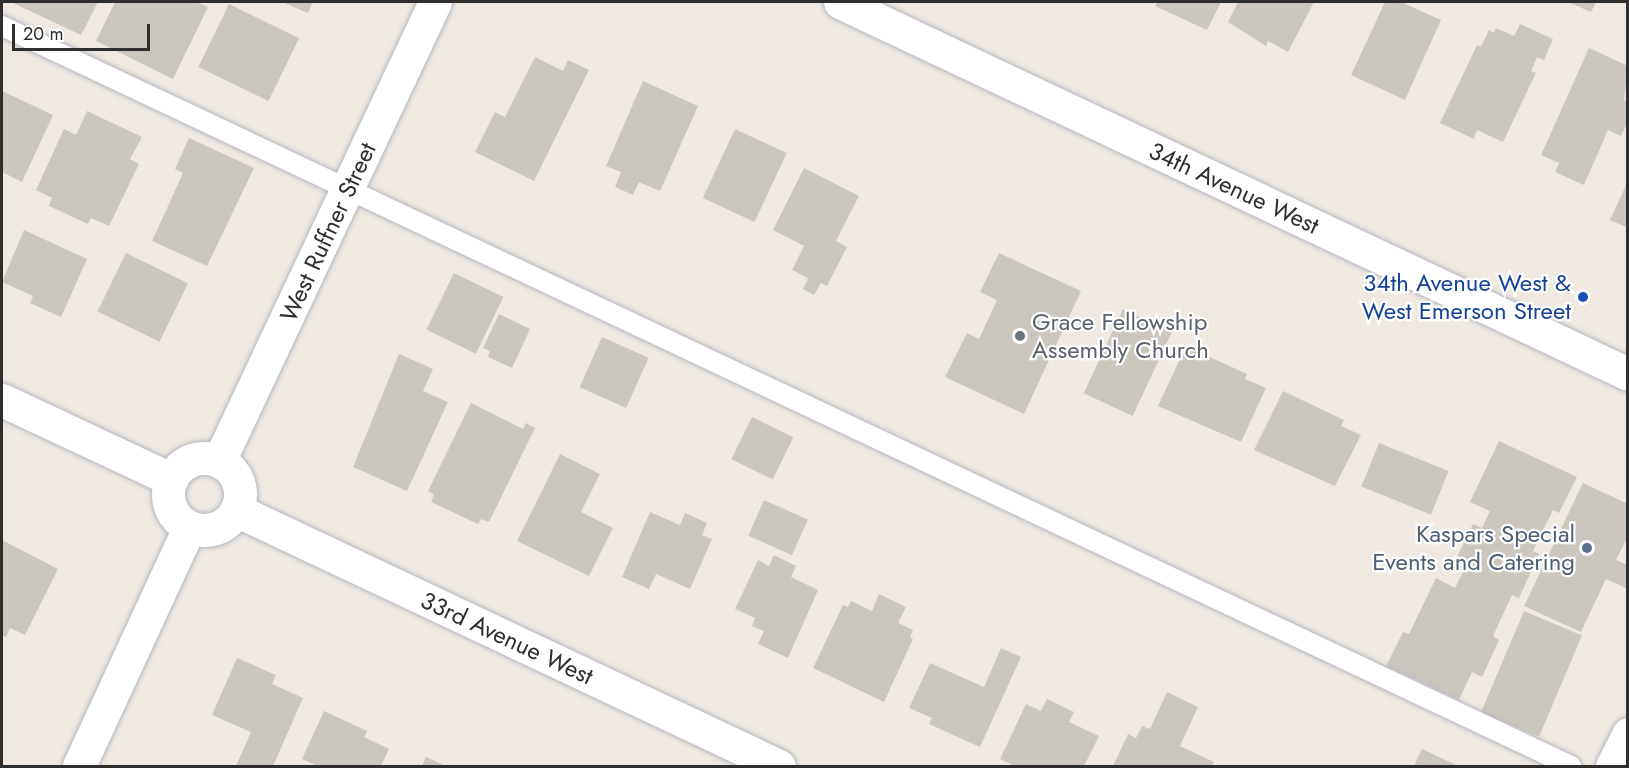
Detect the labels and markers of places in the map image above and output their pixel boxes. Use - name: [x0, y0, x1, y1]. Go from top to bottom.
- place label: 34th Avenue West & West Emerson Street: [1362, 269, 1571, 325]
- marker: 34th Avenue West & West Emerson Street: [1576, 290, 1590, 304]
- place label: Grace Fellowship Assembly Church: [1032, 308, 1209, 364]
- marker: Grace Fellowship Assembly Church: [1013, 329, 1027, 343]
- place label: Kaspars Special Events and Catering: [1372, 520, 1575, 576]
- marker: Kaspars Special Events and Catering: [1580, 541, 1594, 555]

